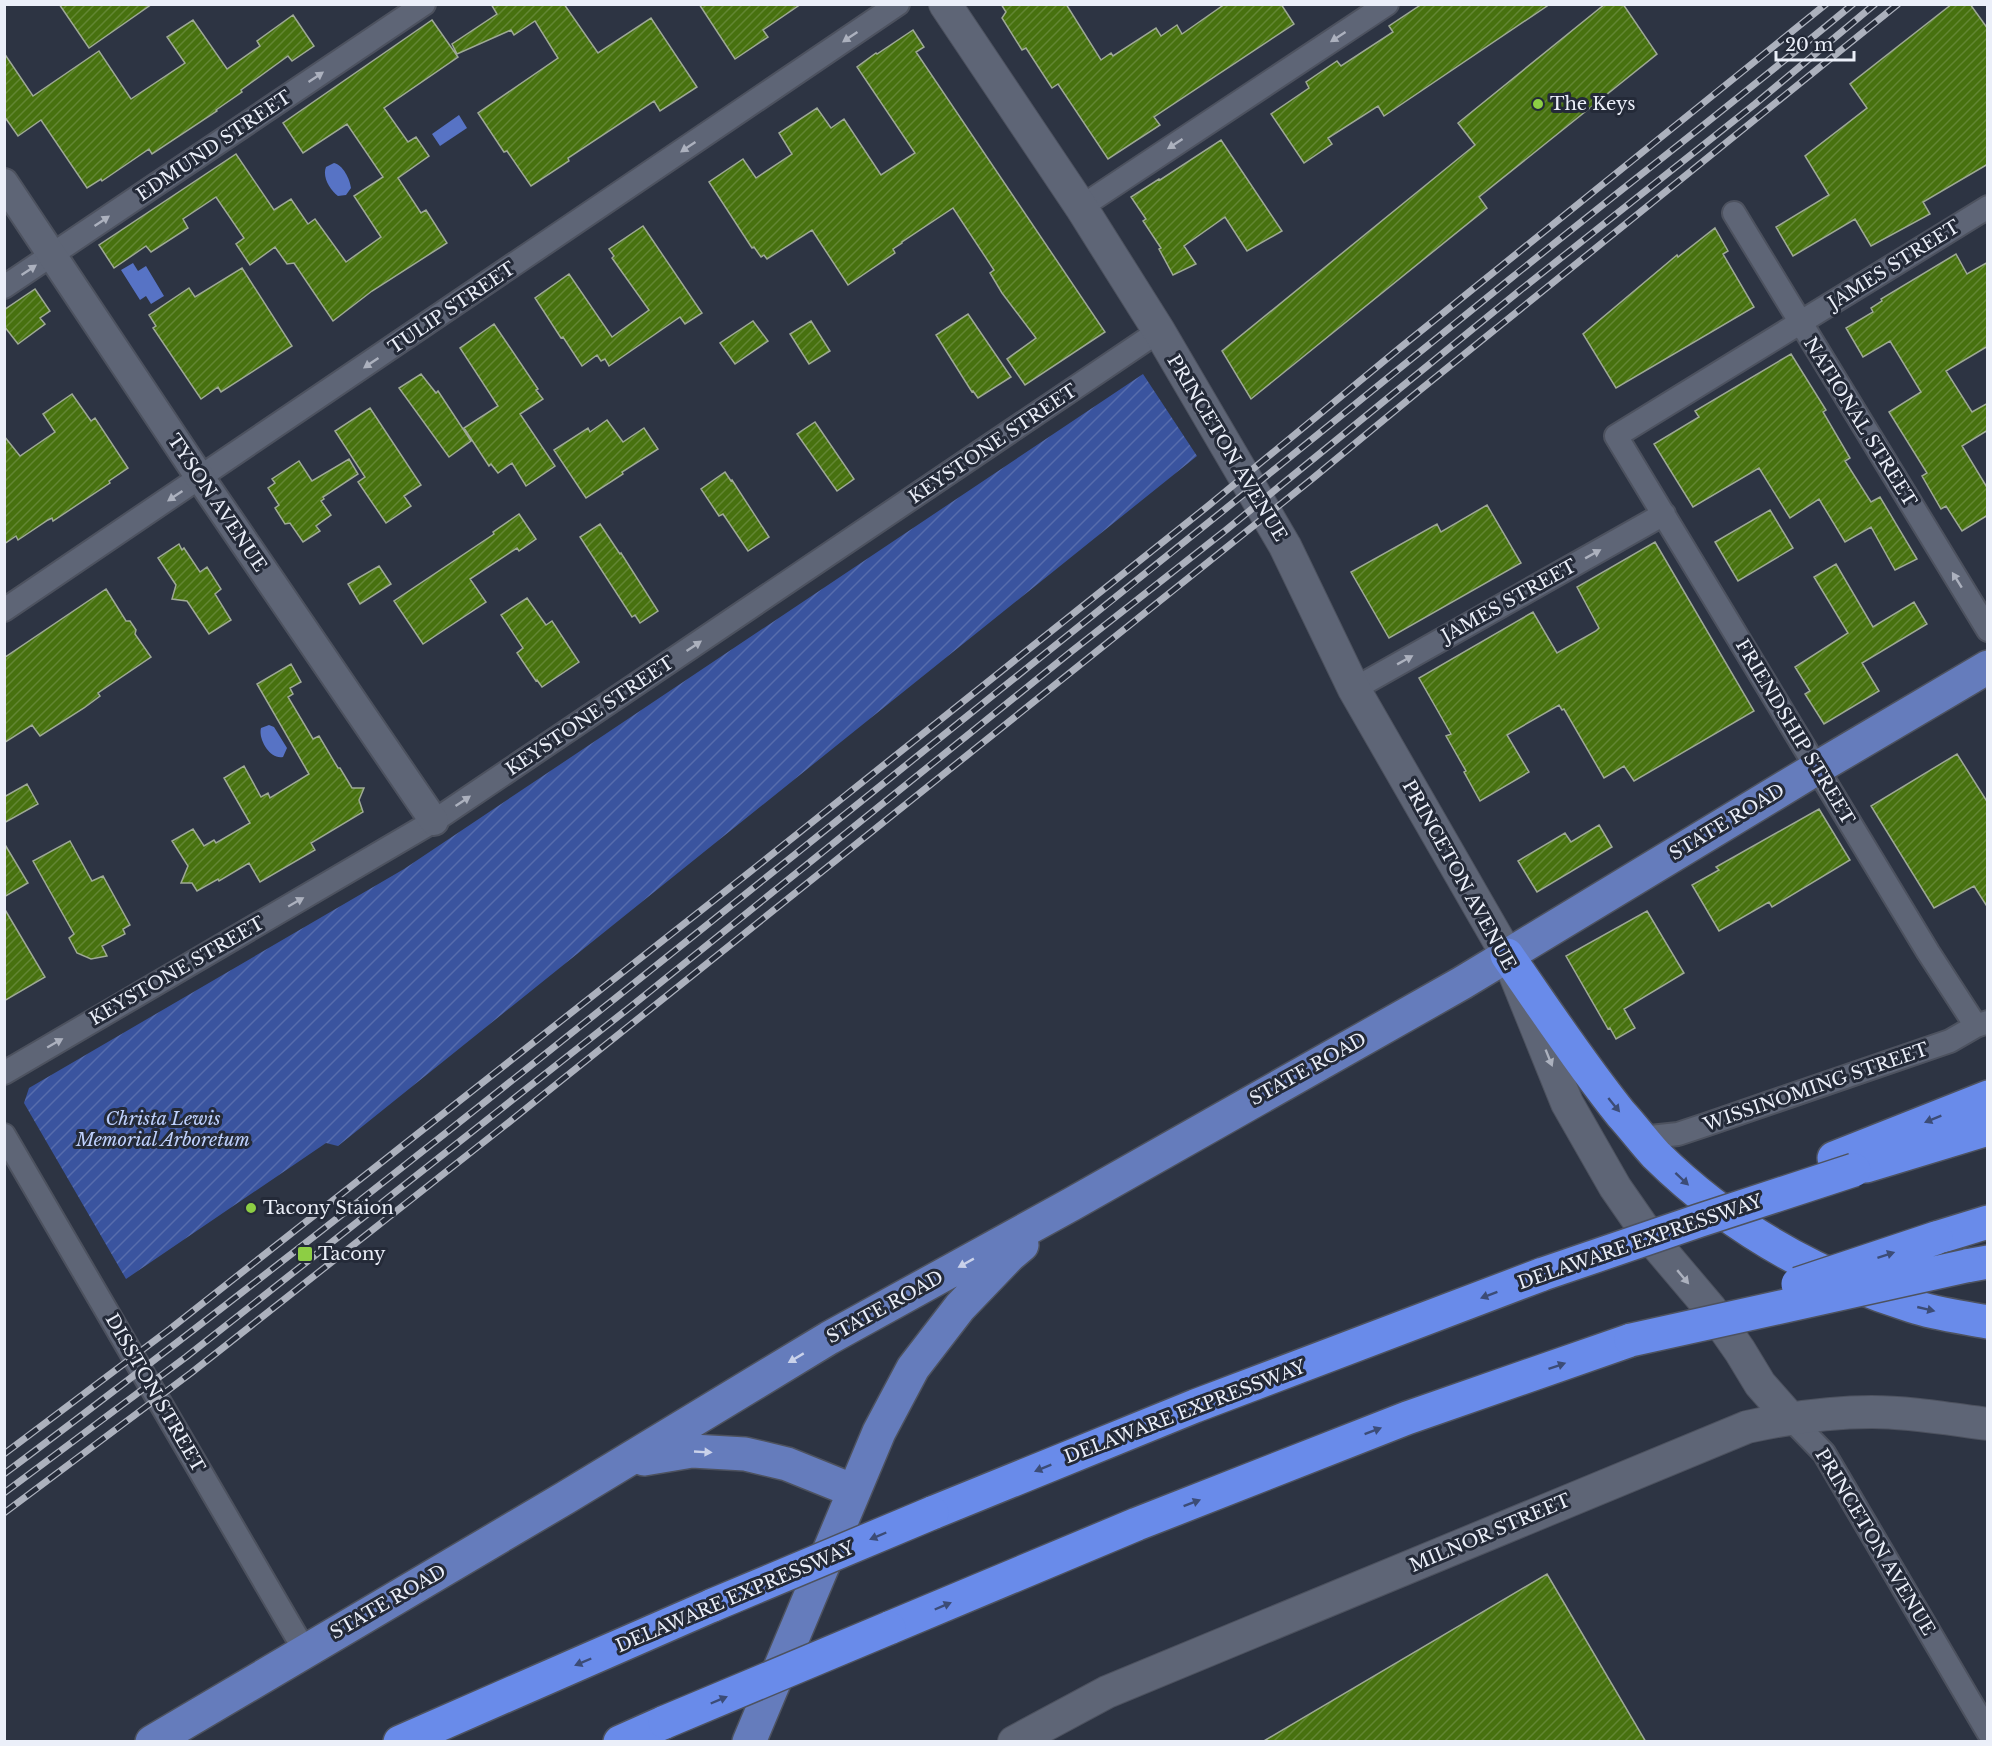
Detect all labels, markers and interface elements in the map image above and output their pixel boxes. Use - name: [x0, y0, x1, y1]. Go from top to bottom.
- scale bar: [1776, 24, 1854, 62]
- one-way arrow: [842, 31, 858, 43]
- one-way arrow: [1330, 31, 1347, 42]
- text: 20 m: [1785, 34, 1833, 56]
- one-way arrow: [307, 71, 323, 83]
- street label: EDMUND STREET: [132, 86, 296, 206]
- place label: The Keys: [1550, 93, 1635, 115]
- marker: The Keys: [1531, 97, 1545, 111]
- one-way arrow: [1168, 138, 1184, 150]
- one-way arrow: [681, 141, 697, 153]
- street label: JAMES STREET: [1822, 215, 1964, 315]
- one-way arrow: [93, 216, 110, 227]
- street label: TULIP STREET: [384, 257, 520, 359]
- one-way arrow: [21, 265, 37, 276]
- street label: NATIONAL STREET: [1799, 333, 1921, 511]
- street label: PRINCETON AVENUE: [1163, 351, 1291, 545]
- one-way arrow: [363, 357, 379, 369]
- street label: KEYSTONE STREET: [905, 379, 1082, 508]
- street label: TYSON AVENUE: [163, 430, 271, 576]
- one-way arrow: [167, 490, 183, 502]
- one-way arrow: [1585, 549, 1602, 559]
- street label: JAMES STREET: [1436, 555, 1581, 648]
- one-way arrow: [1951, 572, 1962, 588]
- street label: FRIENDSHIP STREET: [1731, 635, 1859, 829]
- one-way arrow: [686, 641, 702, 652]
- street label: KEYSTONE STREET: [502, 651, 679, 780]
- one-way arrow: [1397, 655, 1414, 665]
- street label: PRINCETON AVENUE: [1398, 776, 1520, 974]
- street label: STATE ROAD: [1666, 779, 1788, 865]
- one-way arrow: [454, 796, 471, 807]
- one-way arrow: [288, 897, 305, 907]
- street label: KEYSTONE STREET: [86, 912, 269, 1030]
- street label: STATE ROAD: [1246, 1028, 1370, 1110]
- one-way arrow: [47, 1038, 64, 1048]
- street label: WISSINOMING STREET: [1700, 1038, 1932, 1136]
- one-way arrow: [1545, 1049, 1554, 1067]
- one-way arrow: [1608, 1097, 1621, 1113]
- park label: Christa Lewis Memorial Arboretum: [75, 1108, 250, 1151]
- one-way arrow: [1924, 1115, 1942, 1124]
- one-way arrow: [1674, 1172, 1689, 1185]
- street label: DELAWARE EXPRESSWAY: [1515, 1190, 1766, 1294]
- place label: Tacony Staion: [263, 1197, 394, 1219]
- marker: Tacony Staion: [244, 1201, 258, 1215]
- place label: Tacony: [318, 1243, 386, 1265]
- marker: Tacony: [296, 1245, 314, 1263]
- one-way arrow: [1877, 1249, 1895, 1259]
- one-way arrow: [957, 1258, 974, 1268]
- street label: STATE ROAD: [823, 1266, 947, 1348]
- one-way arrow: [1677, 1269, 1689, 1284]
- one-way arrow: [1479, 1290, 1497, 1300]
- one-way arrow: [1916, 1305, 1935, 1315]
- street label: DISSTON STREET: [101, 1310, 210, 1477]
- one-way arrow: [788, 1353, 804, 1364]
- street label: DELAWARE EXPRESSWAY: [1061, 1355, 1310, 1468]
- one-way arrow: [1548, 1360, 1566, 1370]
- one-way arrow: [1364, 1426, 1382, 1436]
- street label: PRINCETON AVENUE: [1811, 1445, 1939, 1639]
- one-way arrow: [693, 1447, 712, 1456]
- one-way arrow: [1034, 1464, 1052, 1473]
- street label: MILNOR STREET: [1406, 1489, 1574, 1577]
- one-way arrow: [1183, 1498, 1201, 1508]
- one-way arrow: [868, 1531, 886, 1541]
- street label: DELAWARE EXPRESSWAY: [612, 1536, 858, 1657]
- street label: STATE ROAD: [326, 1560, 450, 1644]
- one-way arrow: [934, 1601, 952, 1611]
- one-way arrow: [573, 1657, 591, 1667]
- one-way arrow: [711, 1695, 729, 1705]

